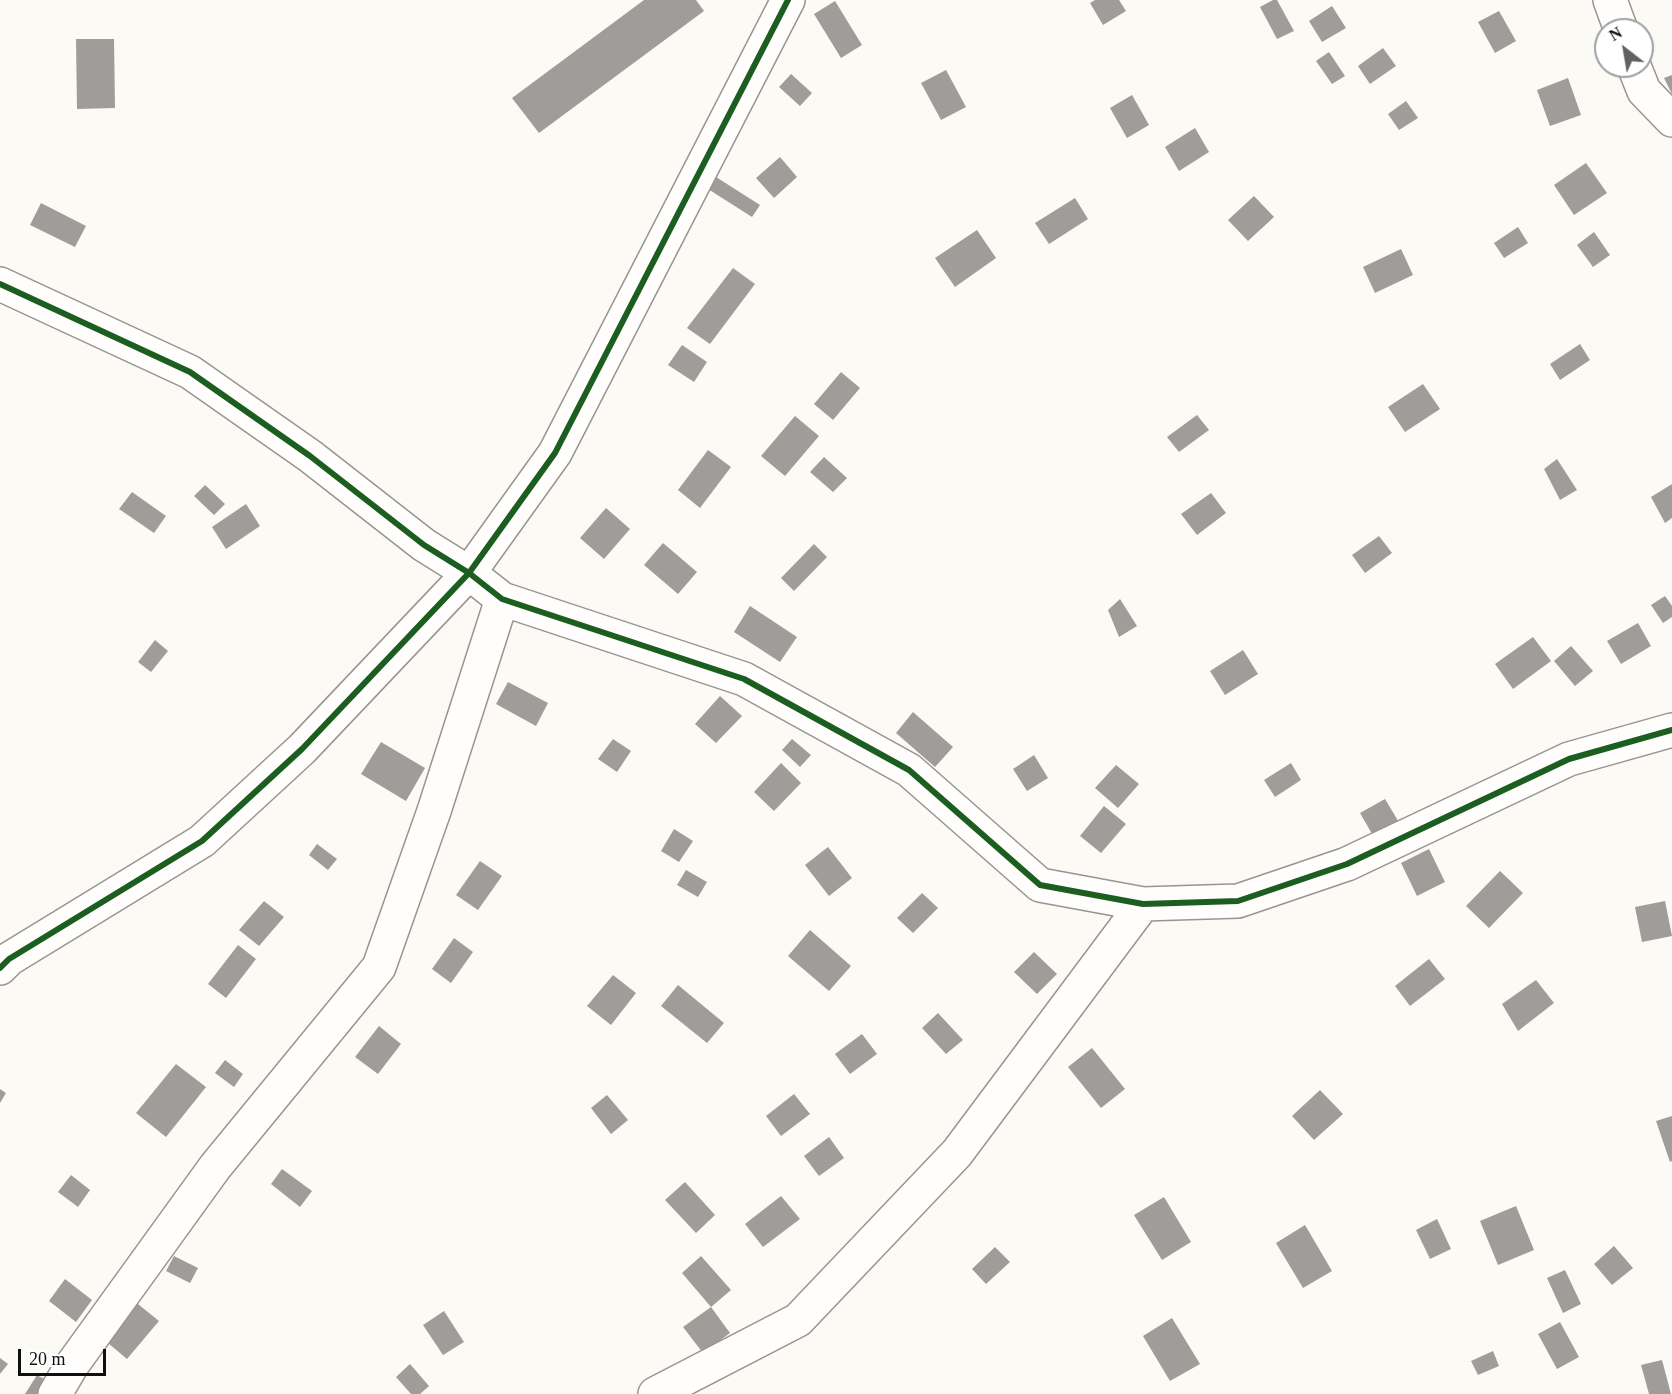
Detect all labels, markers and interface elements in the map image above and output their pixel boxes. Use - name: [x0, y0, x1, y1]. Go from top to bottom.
- north arrow: [1594, 18, 1654, 78]
- text: N: [1606, 24, 1625, 44]
- scale bar: [21, 1337, 110, 1375]
- text: 20 m: [29, 1349, 66, 1369]

